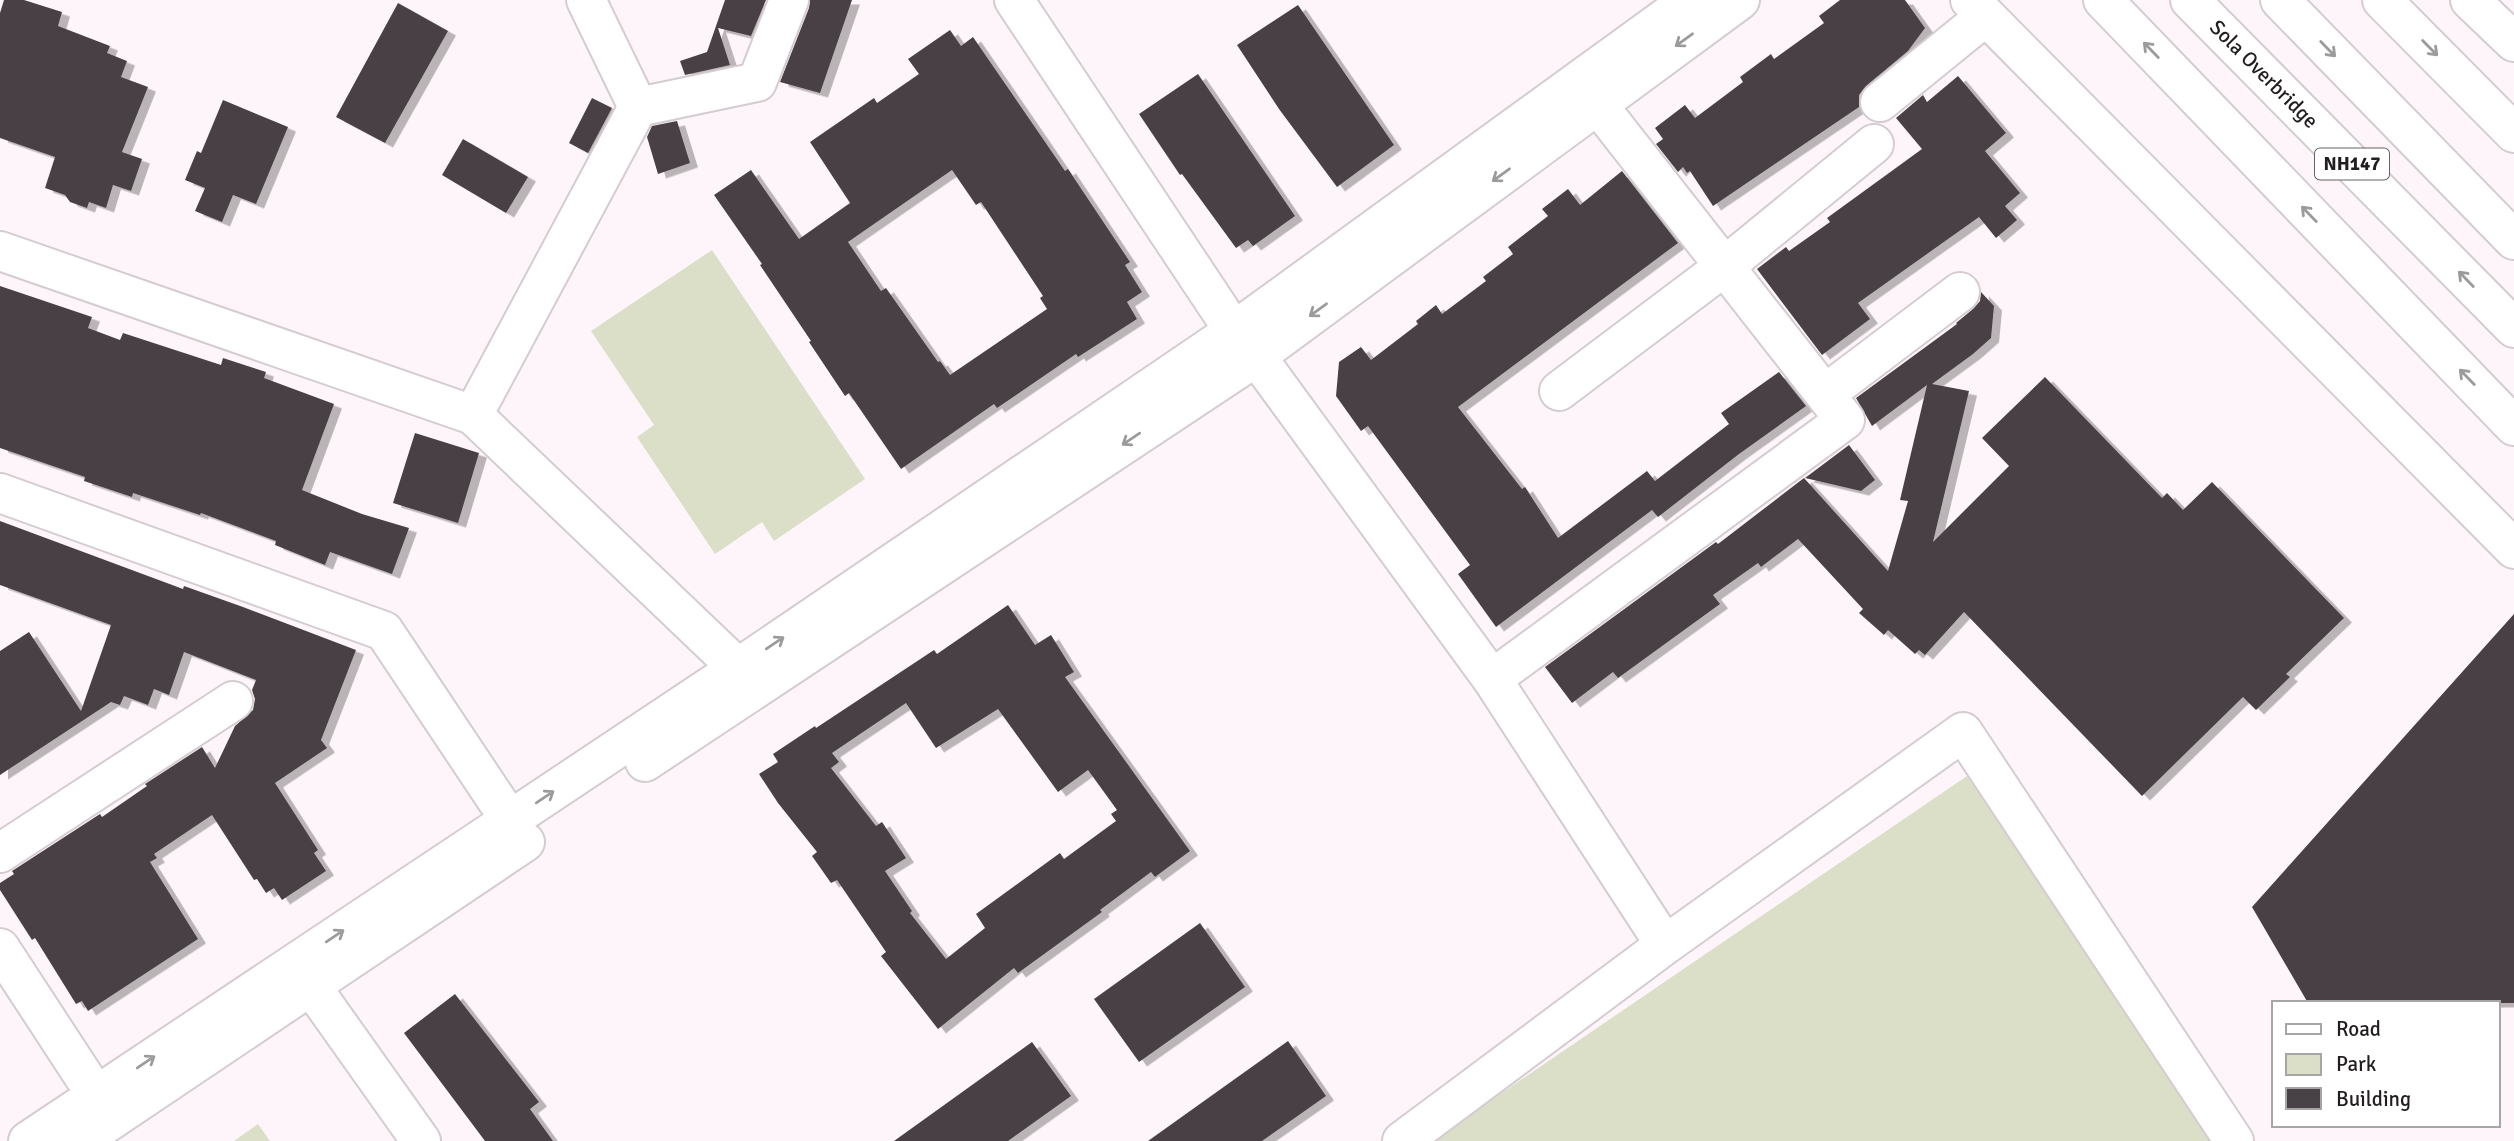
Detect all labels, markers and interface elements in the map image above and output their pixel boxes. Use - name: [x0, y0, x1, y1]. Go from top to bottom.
- street label: Sola Overbridge: [2204, 14, 2324, 134]
- one-way arrow: [1675, 33, 1694, 47]
- one-way arrow: [2319, 40, 2336, 57]
- one-way arrow: [2421, 40, 2438, 57]
- one-way arrow: [2142, 42, 2159, 59]
- road number: NH147: [2315, 148, 2389, 180]
- one-way arrow: [1492, 167, 1511, 182]
- one-way arrow: [2300, 205, 2317, 222]
- one-way arrow: [2458, 271, 2475, 288]
- one-way arrow: [1309, 303, 1328, 317]
- one-way arrow: [2458, 369, 2475, 386]
- one-way arrow: [1122, 433, 1142, 447]
- one-way arrow: [764, 636, 784, 650]
- one-way arrow: [535, 789, 554, 804]
- one-way arrow: [325, 929, 344, 944]
- legend: [2272, 1001, 2500, 1127]
- text: Road: [2336, 1016, 2381, 1042]
- text: Park: [2336, 1051, 2377, 1077]
- one-way arrow: [135, 1055, 155, 1069]
- text: Building: [2336, 1086, 2411, 1112]

